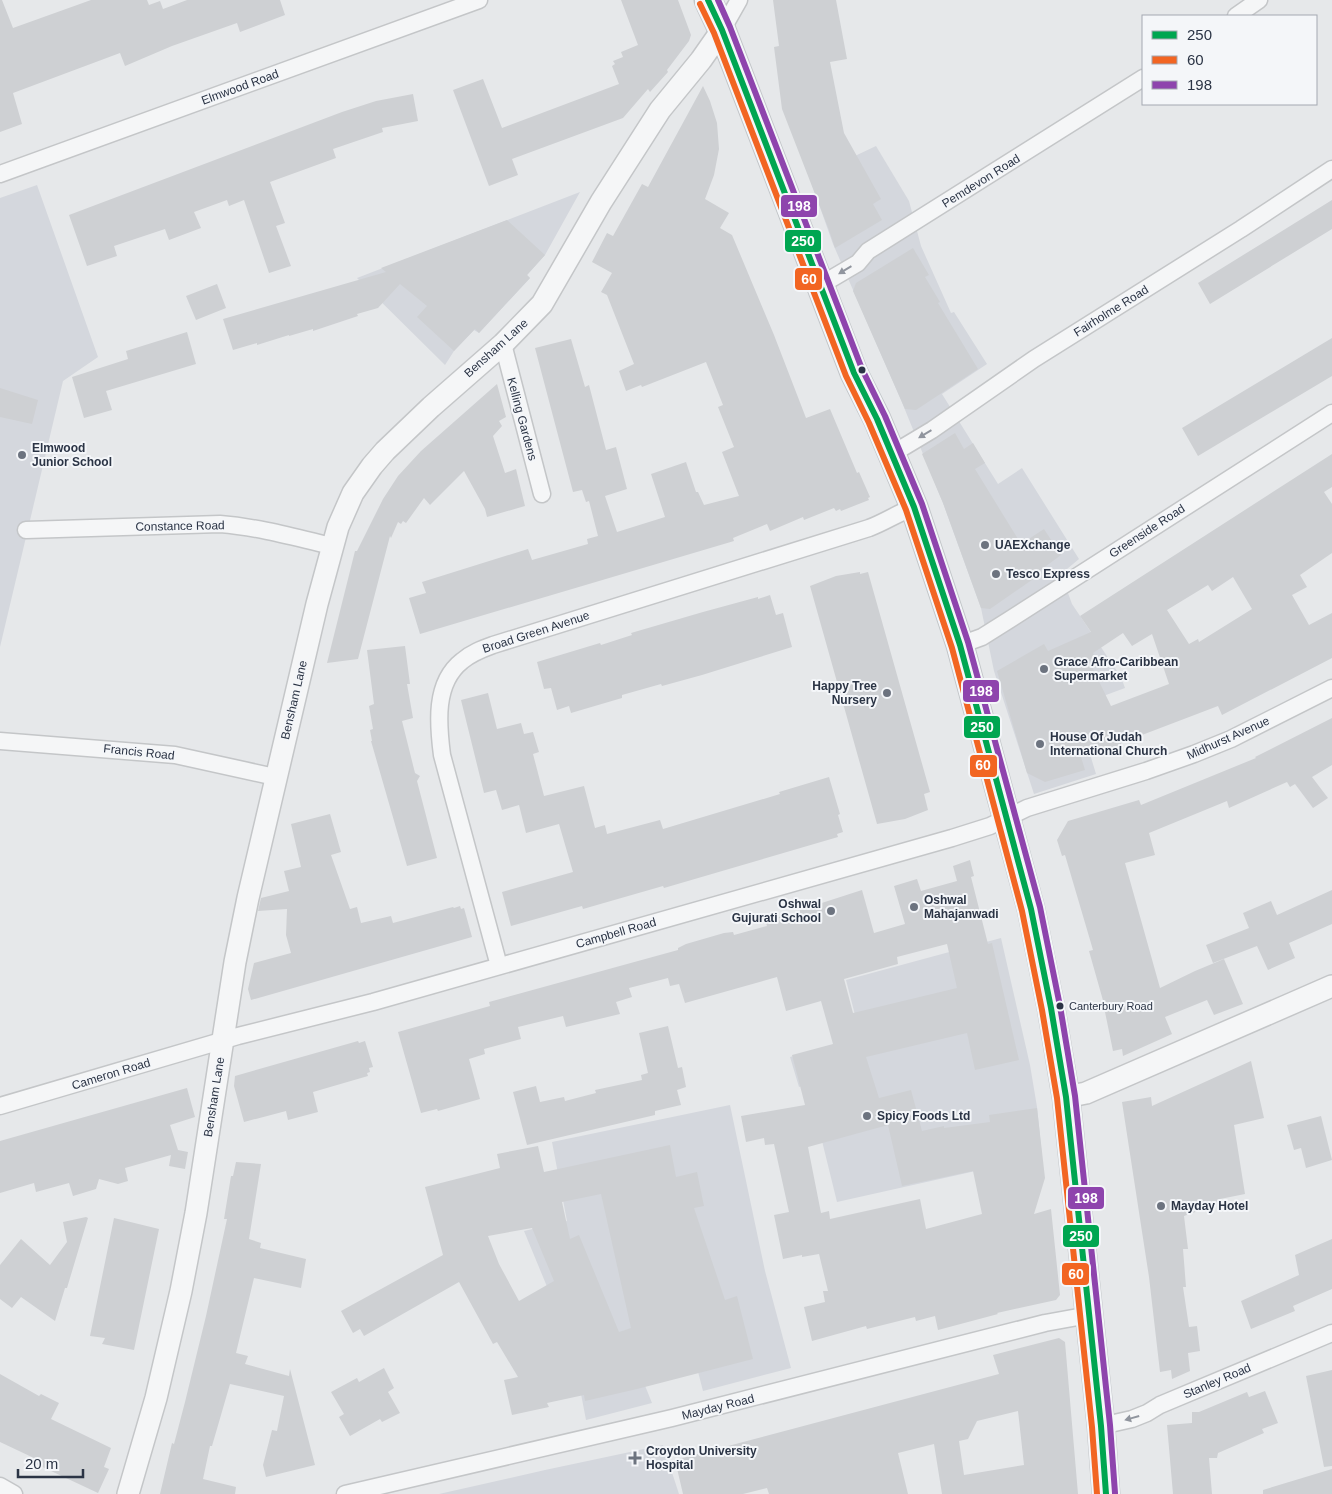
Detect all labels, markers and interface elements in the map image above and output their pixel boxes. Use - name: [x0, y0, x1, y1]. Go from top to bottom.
- legend: [1142, 15, 1317, 105]
- text: 250: [1187, 26, 1212, 43]
- text: 60: [1187, 51, 1204, 68]
- street label: Elmwood Road: [199, 67, 281, 107]
- text: 198: [1187, 76, 1212, 93]
- street label: Pemdevon Road: [939, 151, 1023, 211]
- line badge: 198: [780, 194, 818, 218]
- text: 198: [787, 198, 811, 214]
- line badge: 250: [784, 229, 822, 253]
- text: 250: [791, 233, 815, 249]
- one-way arrow: [839, 266, 852, 275]
- line badge: 60: [794, 267, 823, 291]
- text: 60: [801, 271, 817, 287]
- street label: Fairholme Road: [1071, 282, 1151, 340]
- street label: Bensham Lane: [461, 316, 531, 380]
- unlabelled marker: [857, 365, 867, 375]
- street label: Kelling Gardens: [504, 376, 540, 462]
- one-way arrow: [919, 430, 932, 439]
- place label: Elmwood Junior School: [32, 441, 112, 469]
- marker: Elmwood Junior School: [16, 449, 28, 461]
- street label: Greenside Road: [1107, 501, 1187, 561]
- street label: Constance Road: [135, 518, 225, 534]
- place label: UAEXchange: [995, 538, 1071, 552]
- marker: UAEXchange: [979, 539, 991, 551]
- place label: Tesco Express: [1006, 567, 1090, 581]
- marker: Tesco Express: [990, 568, 1002, 580]
- street label: Broad Green Avenue: [481, 608, 592, 656]
- place label: Grace Afro-Caribbean Supermarket: [1054, 655, 1178, 683]
- street label: Bensham Lane: [278, 659, 310, 741]
- marker: Grace Afro-Caribbean Supermarket: [1038, 663, 1050, 675]
- place label: Happy Tree Nursery: [812, 679, 877, 707]
- line badge: 198: [962, 679, 1000, 703]
- text: 198: [969, 683, 993, 699]
- marker: Happy Tree Nursery: [881, 687, 893, 699]
- street label: Midhurst Avenue: [1184, 713, 1272, 763]
- line badge: 250: [963, 715, 1001, 739]
- text: 250: [970, 719, 994, 735]
- place label: House Of Judah International Church: [1050, 730, 1167, 758]
- marker: House Of Judah International Church: [1034, 738, 1046, 750]
- street label: Francis Road: [103, 741, 175, 763]
- line badge: 60: [969, 754, 998, 778]
- text: 60: [975, 757, 991, 773]
- place label: Oshwal Mahajanwadi: [924, 893, 999, 921]
- place label: Oshwal Gujurati School: [732, 897, 821, 925]
- marker: Oshwal Mahajanwadi: [908, 901, 920, 913]
- marker: Oshwal Gujurati School: [825, 905, 837, 917]
- street label: Campbell Road: [574, 915, 658, 951]
- place label: Canterbury Road: [1069, 1000, 1153, 1012]
- marker: Canterbury Road: [1055, 1001, 1065, 1011]
- street label: Cameron Road: [70, 1055, 152, 1093]
- street label: Bensham Lane: [201, 1056, 227, 1138]
- place label: Spicy Foods Ltd: [877, 1109, 970, 1123]
- marker: Spicy Foods Ltd: [861, 1110, 873, 1122]
- line badge: 198: [1067, 1186, 1105, 1210]
- text: 198: [1074, 1190, 1098, 1206]
- place label: Mayday Hotel: [1171, 1199, 1248, 1213]
- marker: Mayday Hotel: [1155, 1200, 1167, 1212]
- line badge: 250: [1062, 1224, 1100, 1248]
- text: 250: [1069, 1228, 1093, 1244]
- line badge: 60: [1061, 1262, 1090, 1286]
- text: 60: [1068, 1266, 1084, 1282]
- street label: Stanley Road: [1181, 1360, 1253, 1402]
- street label: Mayday Road: [680, 1391, 756, 1423]
- one-way arrow: [1124, 1414, 1139, 1422]
- place label: Croydon University Hospital: [646, 1444, 757, 1472]
- scale bar: [18, 1446, 82, 1478]
- marker: Croydon University Hospital: [628, 1451, 642, 1465]
- text: 20 m: [25, 1455, 58, 1472]

